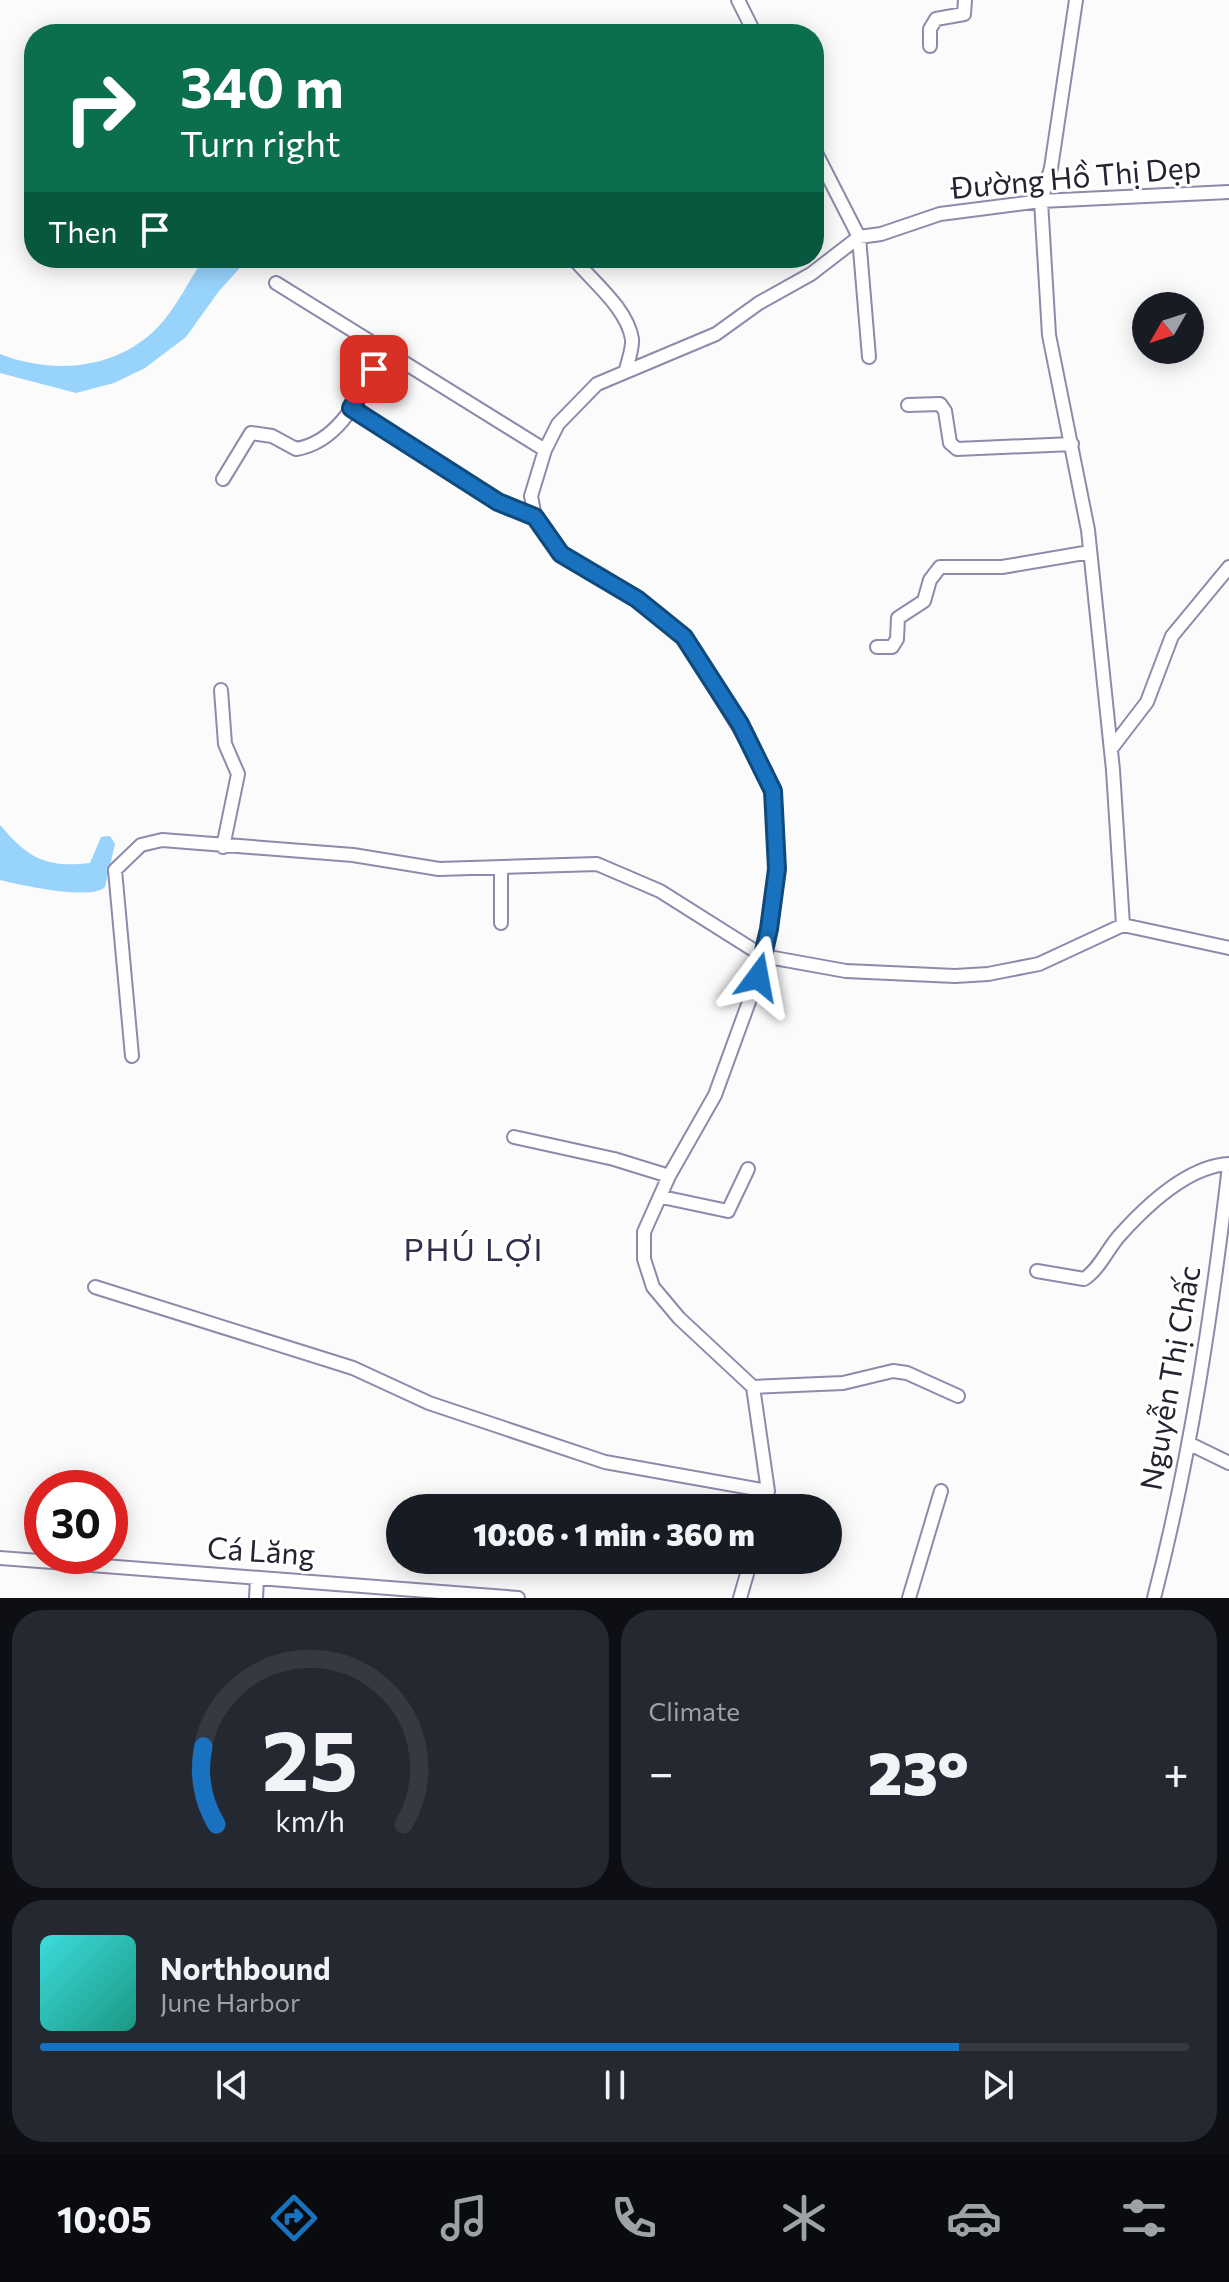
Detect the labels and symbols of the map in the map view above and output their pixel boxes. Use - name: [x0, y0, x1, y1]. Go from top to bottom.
- street label: Đường Hồ Thị Dẹp: [948, 146, 1202, 205]
- north arrow: [1132, 292, 1204, 364]
- pin: [340, 335, 408, 403]
- position arrow: [716, 935, 800, 1019]
- district label: PHÚ LỢI: [403, 1228, 545, 1268]
- street label: Nguyễn Thị Chấc: [1131, 1262, 1207, 1493]
- speed limit sign: 30: [24, 1470, 128, 1574]
- street label: Cá Lăng: [206, 1527, 316, 1572]

